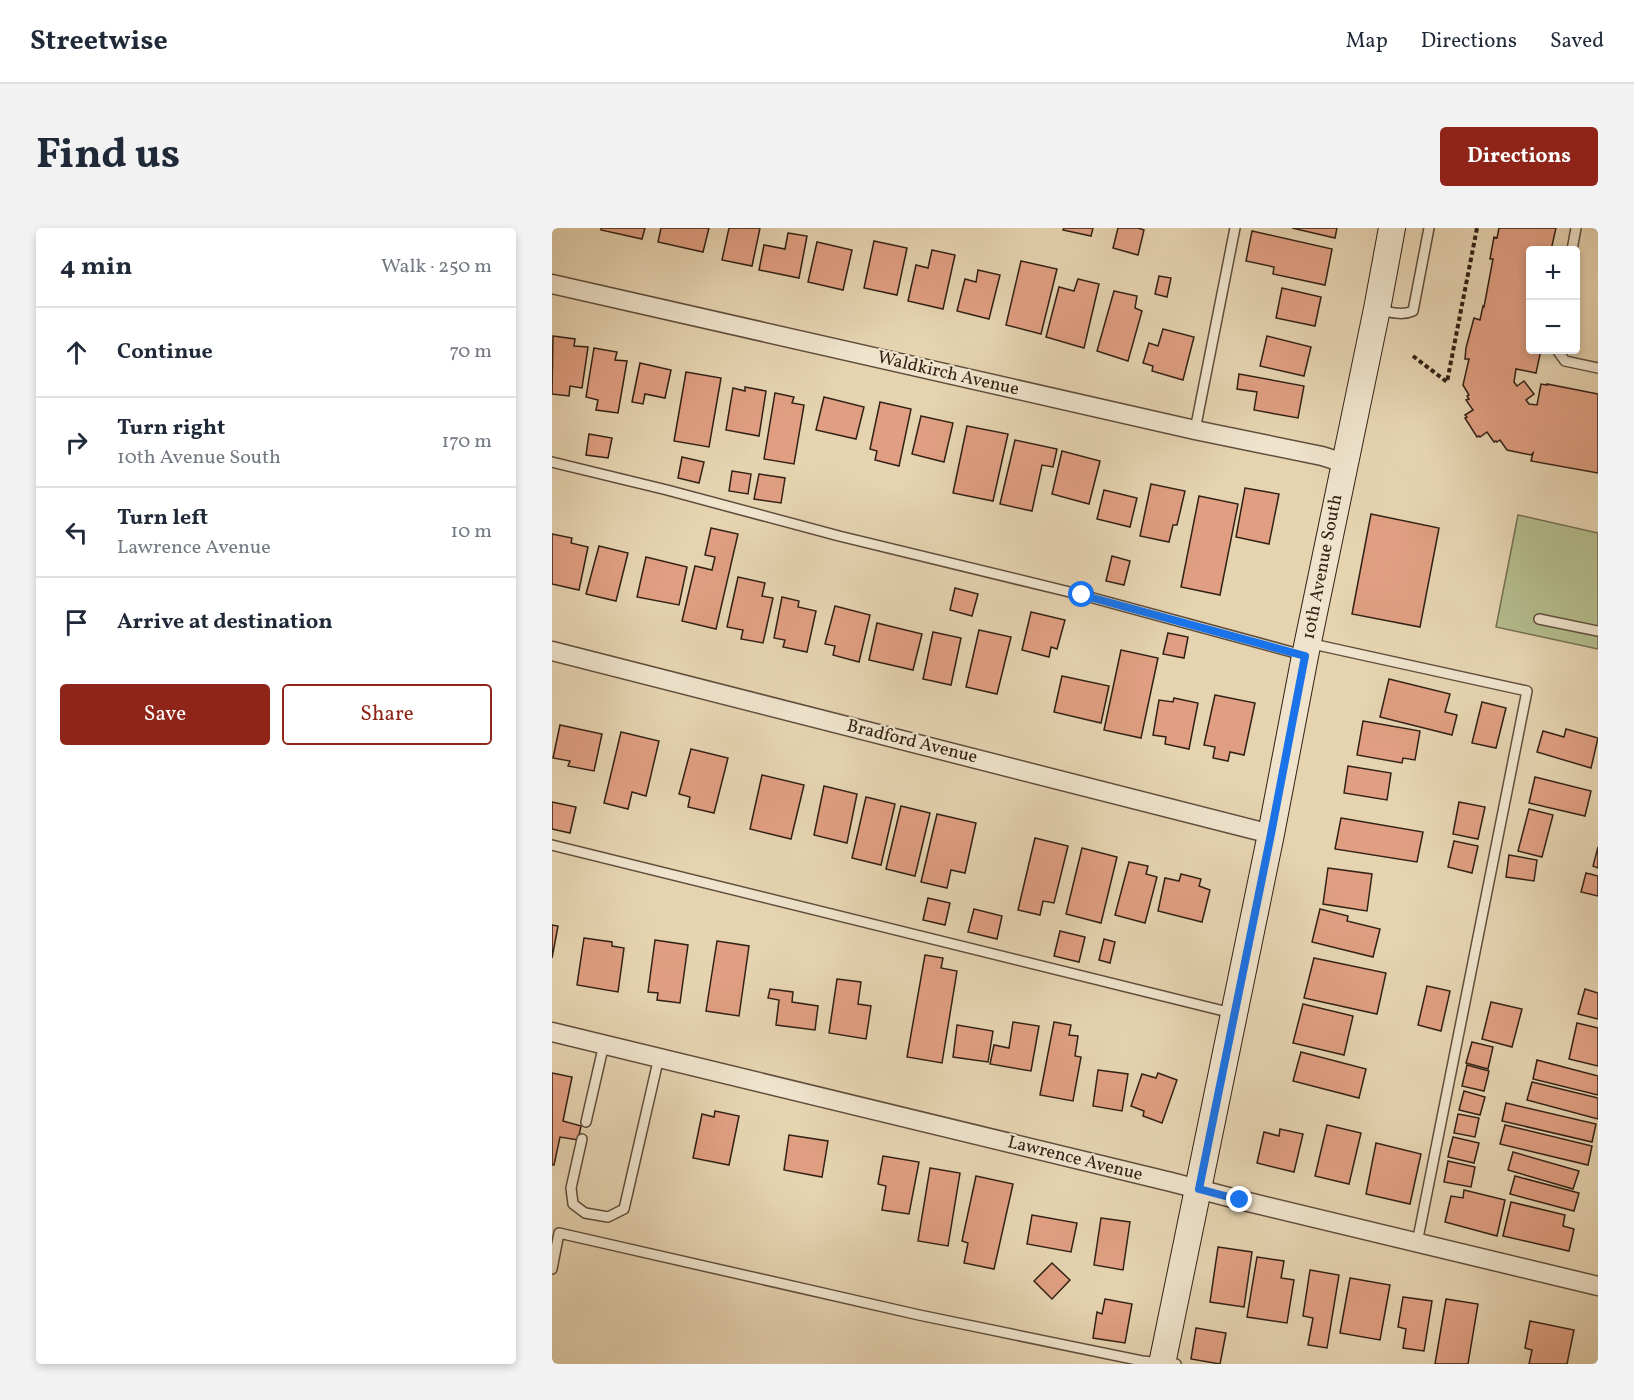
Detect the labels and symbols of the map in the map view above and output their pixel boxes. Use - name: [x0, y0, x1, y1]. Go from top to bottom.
- street label: Waldkirch Avenue: [875, 346, 1021, 402]
- street label: 10th Avenue South: [1297, 492, 1349, 642]
- route start: [1068, 581, 1094, 607]
- street label: Bradford Avenue: [844, 714, 980, 770]
- street label: Lawrence Avenue: [1005, 1130, 1145, 1188]
- route end: [1226, 1186, 1252, 1212]

